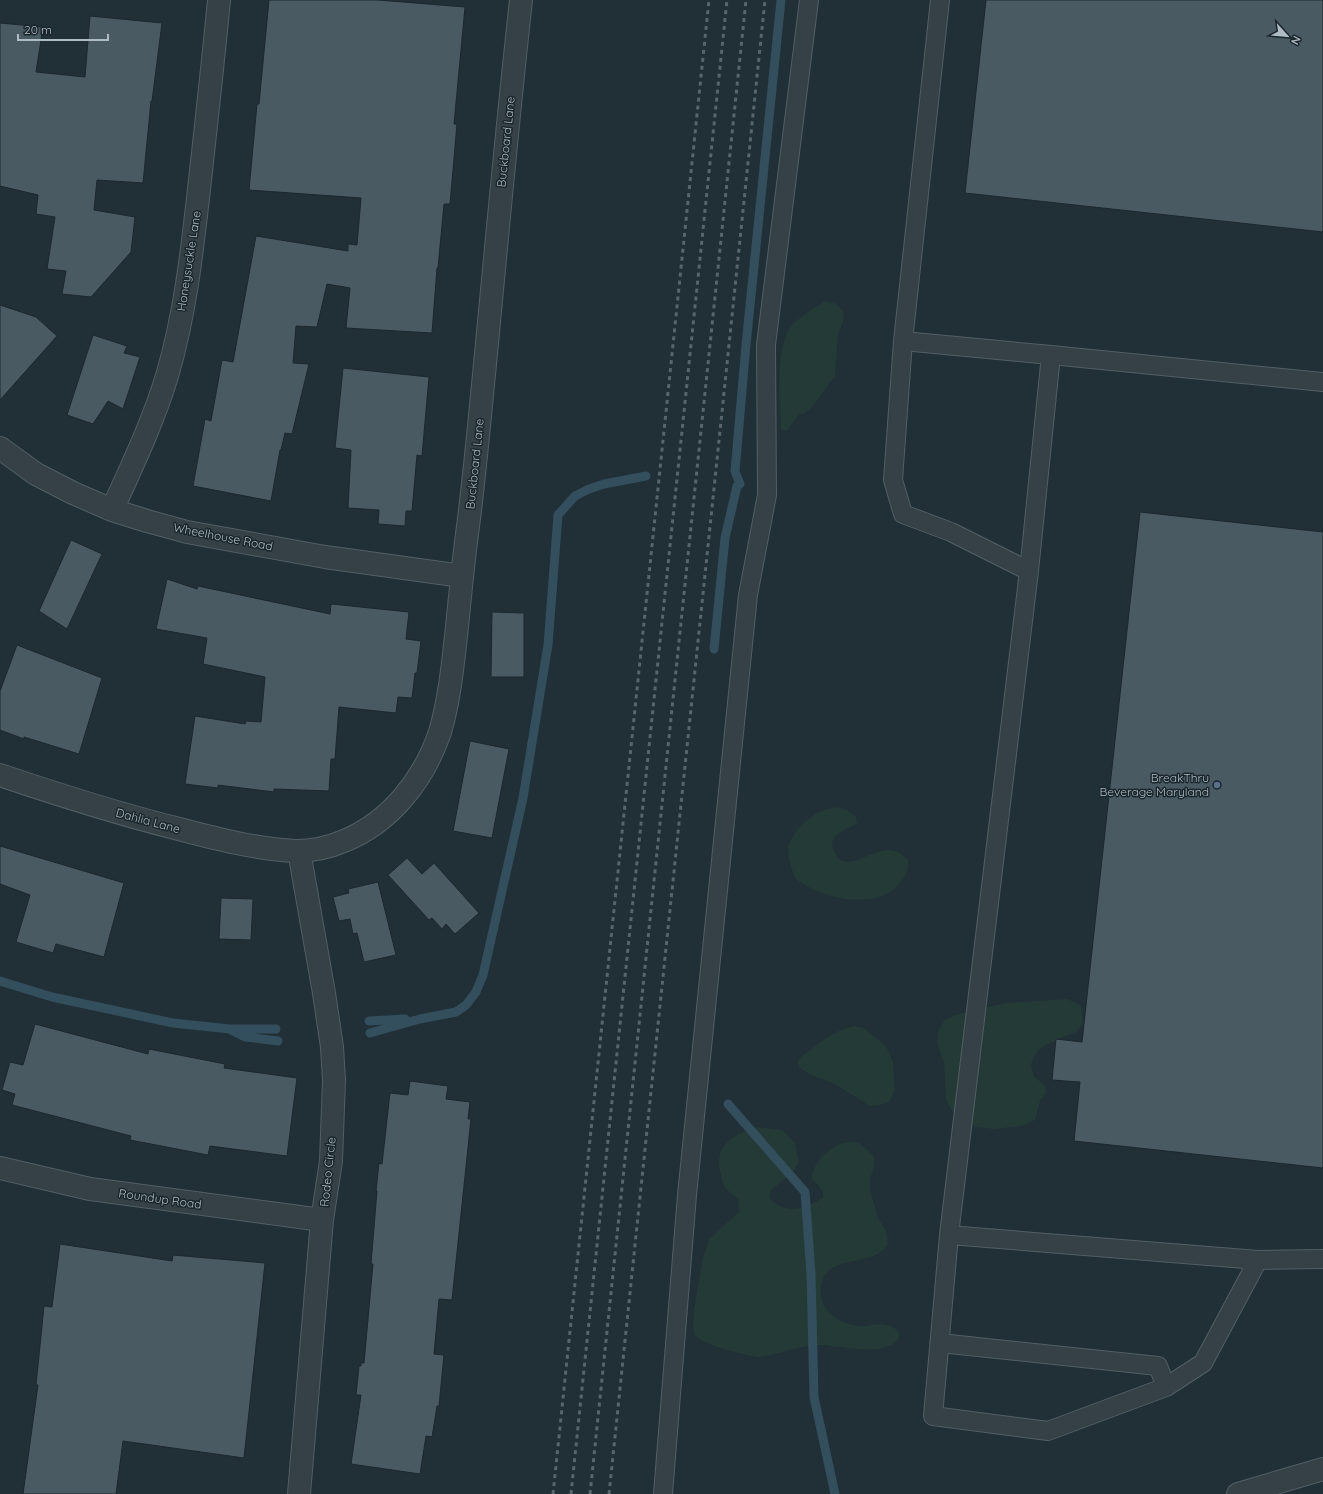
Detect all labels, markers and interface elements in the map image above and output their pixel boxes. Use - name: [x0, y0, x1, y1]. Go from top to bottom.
- scale bar: [18, 16, 108, 42]
- north arrow: [1267, 16, 1307, 56]
- text: 20 m: [24, 22, 52, 37]
- text: N: [1288, 34, 1304, 47]
- street label: Buckboard Lane: [493, 96, 518, 188]
- street label: Honeysuckle Lane: [173, 209, 204, 312]
- street label: Buckboard Lane: [462, 418, 487, 510]
- street label: Wheelhouse Road: [172, 520, 274, 554]
- place label: BreakThru Beverage Maryland: [1099, 770, 1209, 799]
- marker: BreakThru Beverage Maryland: [1212, 780, 1222, 790]
- street label: Dahlia Lane: [114, 805, 182, 836]
- street label: Rodeo Circle: [316, 1136, 339, 1208]
- street label: Roundup Road: [118, 1185, 203, 1212]

